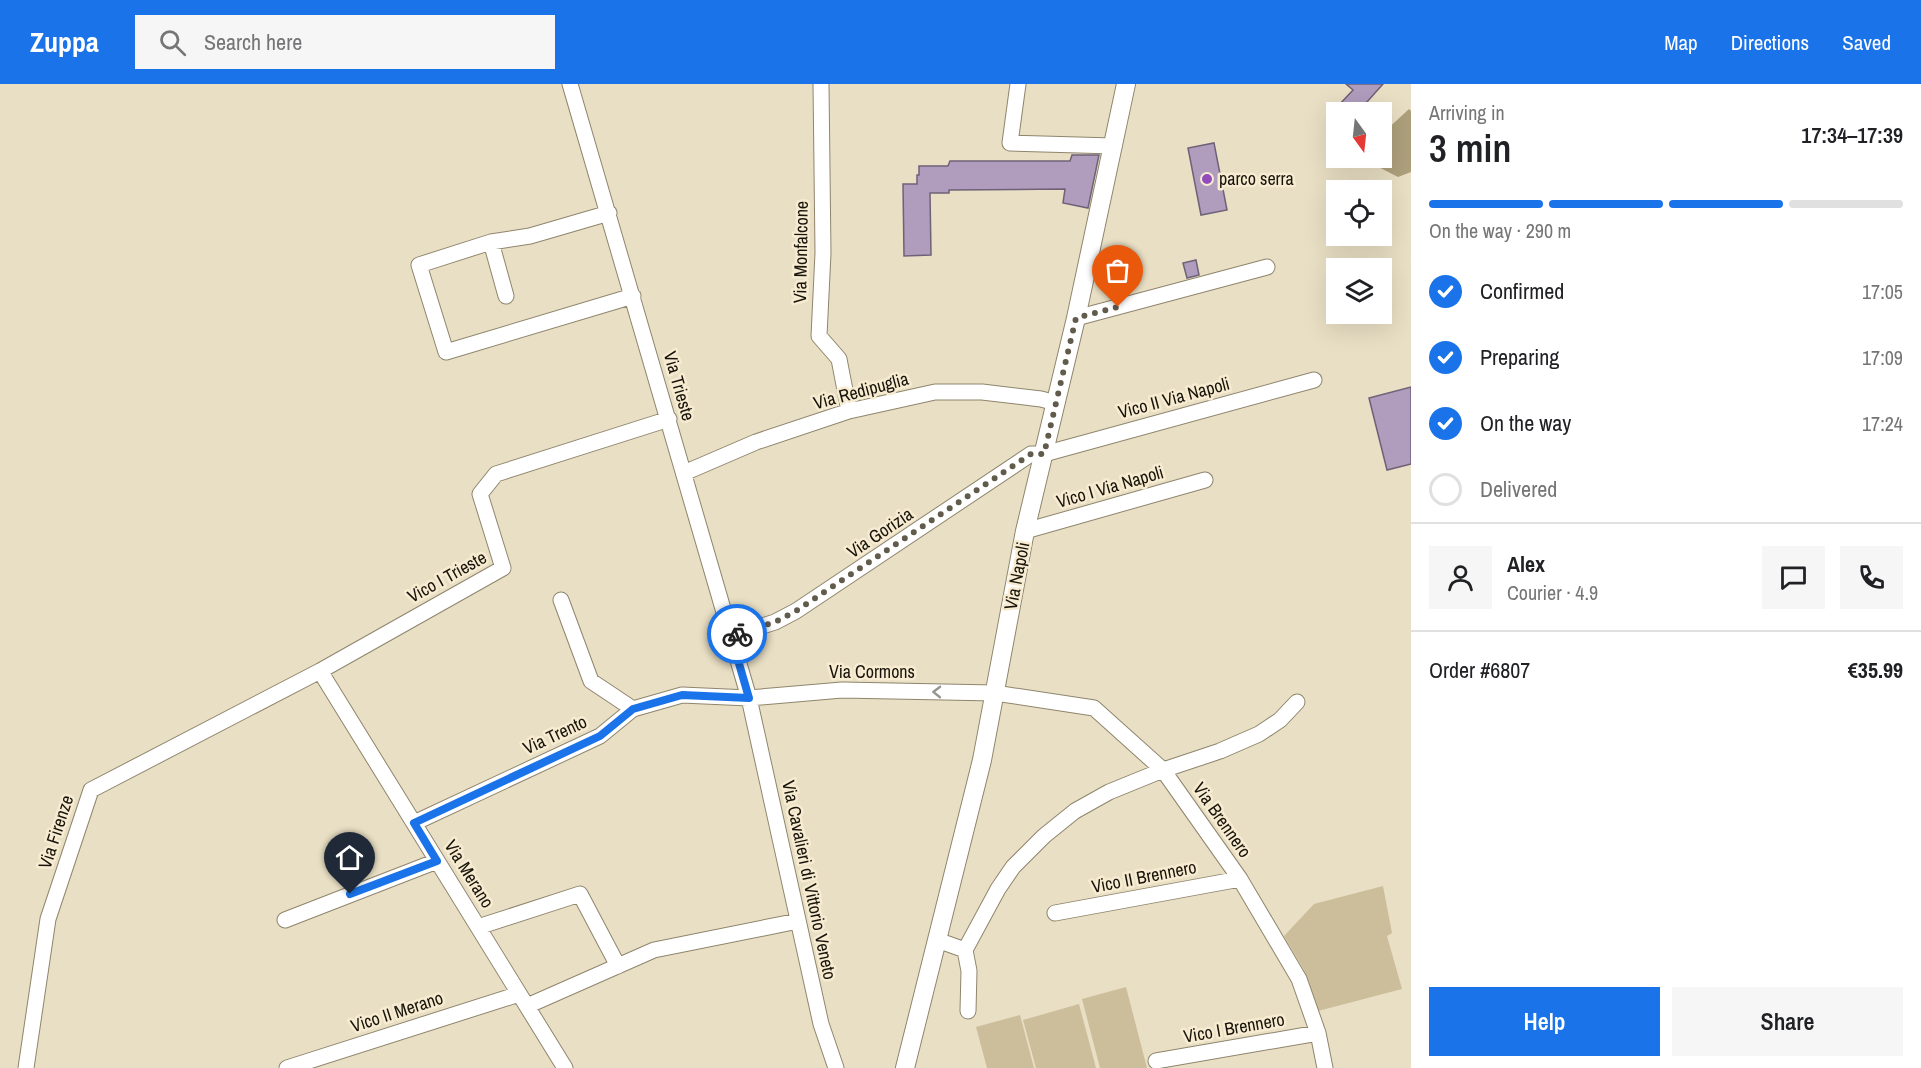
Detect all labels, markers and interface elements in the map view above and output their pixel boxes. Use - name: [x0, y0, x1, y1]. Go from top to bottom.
- search box: [135, 15, 555, 69]
- text: Zuppa: [30, 23, 99, 61]
- icon: search: [156, 26, 189, 59]
- text: Search here: [204, 27, 302, 57]
- text: Map: [1664, 28, 1698, 57]
- text: Directions: [1731, 28, 1809, 57]
- text: Saved: [1842, 28, 1891, 57]
- text: Arriving in: [1429, 99, 1505, 126]
- north arrow: [1326, 102, 1392, 168]
- map controls: [1326, 102, 1392, 324]
- text: 17:34–17:39: [1801, 120, 1903, 150]
- text: 3 min: [1429, 122, 1511, 174]
- place label: parco serra: [1219, 166, 1294, 191]
- marker: parco serra: [1200, 172, 1214, 186]
- button: locate: [1326, 180, 1392, 246]
- street label: Via Monfalcone: [787, 201, 814, 303]
- text: On the way · 290 m: [1429, 217, 1571, 244]
- pin: [1092, 245, 1143, 307]
- icon: bag: [1101, 254, 1134, 287]
- button: layers: [1326, 258, 1392, 324]
- icon: check: [1429, 275, 1462, 308]
- text: Confirmed: [1480, 276, 1564, 306]
- text: 17:05: [1862, 278, 1903, 305]
- icon: check: [1429, 341, 1462, 374]
- text: Preparing: [1480, 342, 1559, 372]
- text: 17:09: [1862, 344, 1903, 371]
- street label: Via Trieste: [658, 348, 701, 424]
- street label: Via Redipuglia: [811, 366, 911, 415]
- street label: Vico II Via Napoli: [1115, 371, 1232, 424]
- icon: check: [1429, 407, 1462, 440]
- text: On the way: [1480, 408, 1571, 438]
- text: 17:24: [1862, 410, 1903, 437]
- street label: Vico I Via Napoli: [1053, 459, 1166, 514]
- text: Delivered: [1480, 474, 1557, 504]
- street label: Via Gorizia: [842, 501, 918, 564]
- street label: Via Napoli: [998, 540, 1035, 612]
- street label: Vico I Trieste: [403, 545, 491, 609]
- button: person: [1429, 546, 1492, 609]
- button: chat: [1762, 546, 1825, 609]
- button: phone: [1840, 546, 1903, 609]
- text: Alex: [1507, 549, 1545, 579]
- text: Courier · 4.9: [1507, 579, 1598, 606]
- courier: [707, 604, 767, 664]
- icon: bike: [721, 618, 754, 651]
- text: Order #6807: [1429, 655, 1530, 685]
- text: €35.99: [1848, 655, 1903, 685]
- street label: Via Cormons: [829, 659, 915, 684]
- one-way arrow: [932, 686, 941, 698]
- street label: Via Trento: [519, 709, 591, 760]
- street label: Via Brennero: [1187, 777, 1258, 862]
- street label: Via Cavalieri di Vittorio Veneto: [776, 778, 843, 982]
- street label: Via Firenze: [32, 792, 79, 872]
- pin: [324, 832, 375, 894]
- street label: Via Merano: [439, 835, 500, 913]
- icon: home: [333, 841, 366, 874]
- street label: Vico II Brennero: [1089, 854, 1199, 899]
- street label: Vico II Merano: [347, 985, 446, 1038]
- button: Help: [1429, 987, 1660, 1056]
- button: Share: [1672, 987, 1903, 1056]
- street label: Vico I Brennero: [1181, 1006, 1286, 1049]

